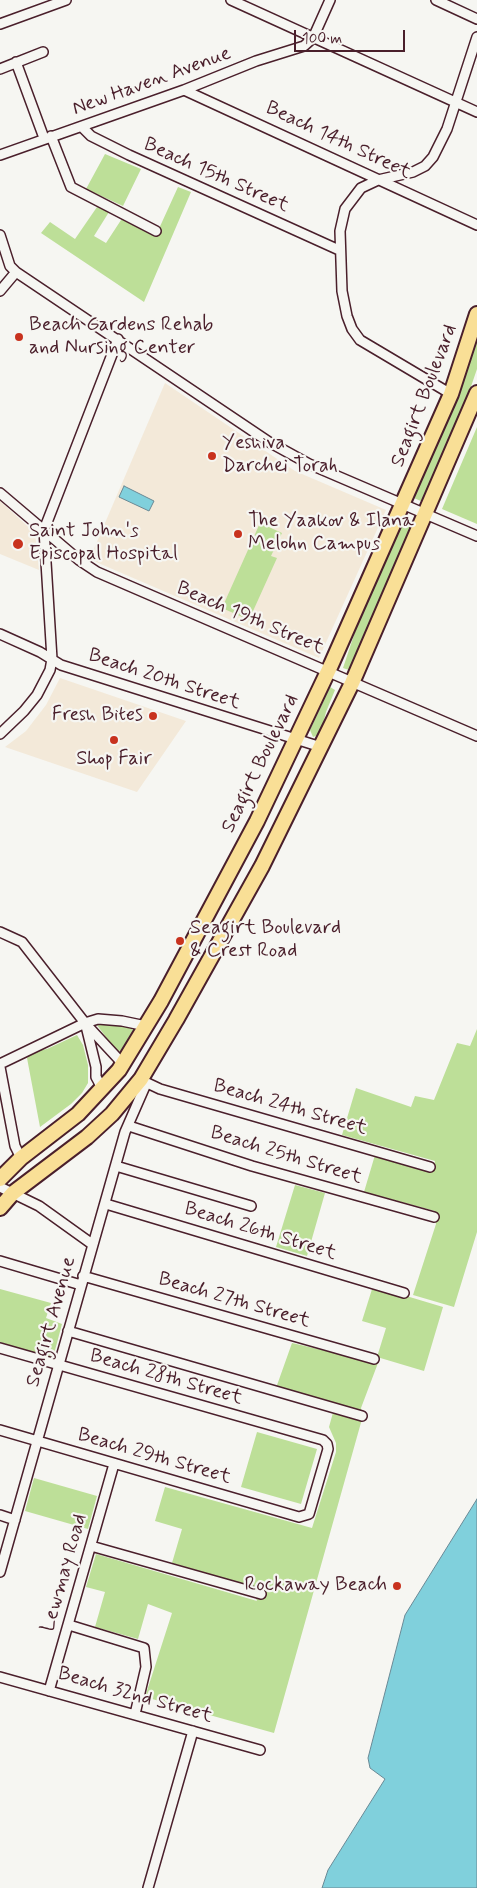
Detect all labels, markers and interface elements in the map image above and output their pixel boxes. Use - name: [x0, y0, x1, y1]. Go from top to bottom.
- scale bar: [297, 20, 408, 52]
- text: 100 m: [302, 29, 342, 49]
- street label: New Haven Avenue: [69, 42, 235, 122]
- street label: Beach 14th Street: [261, 97, 415, 185]
- street label: Beach 15th Street: [140, 133, 292, 219]
- place label: Beach Gardens Rehab and Nursing Center: [29, 314, 213, 361]
- street label: Seagirt Boulevard: [387, 321, 463, 471]
- marker: Beach Gardens Rehab and Nursing Center: [13, 331, 25, 343]
- place label: Yeshiva Darchei Torah: [222, 432, 338, 479]
- marker: Yeshiva Darchei Torah: [206, 450, 218, 462]
- place label: The Yaakov & Ilana Melohn Campus: [248, 510, 414, 557]
- place label: Saint John's Episcopal Hospital: [29, 520, 178, 567]
- marker: The Yaakov & Ilana Melohn Campus: [232, 528, 244, 540]
- marker: Saint John's Episcopal Hospital: [11, 537, 25, 551]
- street label: Beach 19th Street: [173, 577, 327, 661]
- street label: Beach 20th Street: [85, 644, 243, 716]
- street label: Seagirt Boulevard: [217, 691, 305, 837]
- place label: Fresh Bites: [52, 704, 143, 728]
- marker: Fresh Bites: [147, 710, 159, 722]
- marker: Shop Fair: [108, 734, 120, 746]
- place label: Shop Fair: [76, 748, 152, 772]
- place label: Seagirt Boulevard & Crest Road: [190, 917, 341, 964]
- marker: Seagirt Boulevard & Crest Road: [174, 935, 186, 947]
- street label: Beach 24th Street: [210, 1075, 370, 1141]
- street label: Beach 25th Street: [207, 1122, 365, 1190]
- street label: Beach 26th Street: [181, 1197, 339, 1267]
- street label: Seagirt Avenue: [22, 1254, 82, 1390]
- street label: Beach 27th Street: [155, 1268, 313, 1334]
- street label: Beach 28th Street: [87, 1345, 245, 1411]
- street label: Beach 29th Street: [74, 1424, 234, 1490]
- street label: Lewmay Road: [37, 1511, 93, 1635]
- place label: Rockaway Beach: [245, 1574, 387, 1598]
- marker: Rockaway Beach: [391, 1580, 403, 1592]
- street label: Beach 32nd Street: [55, 1662, 215, 1730]

